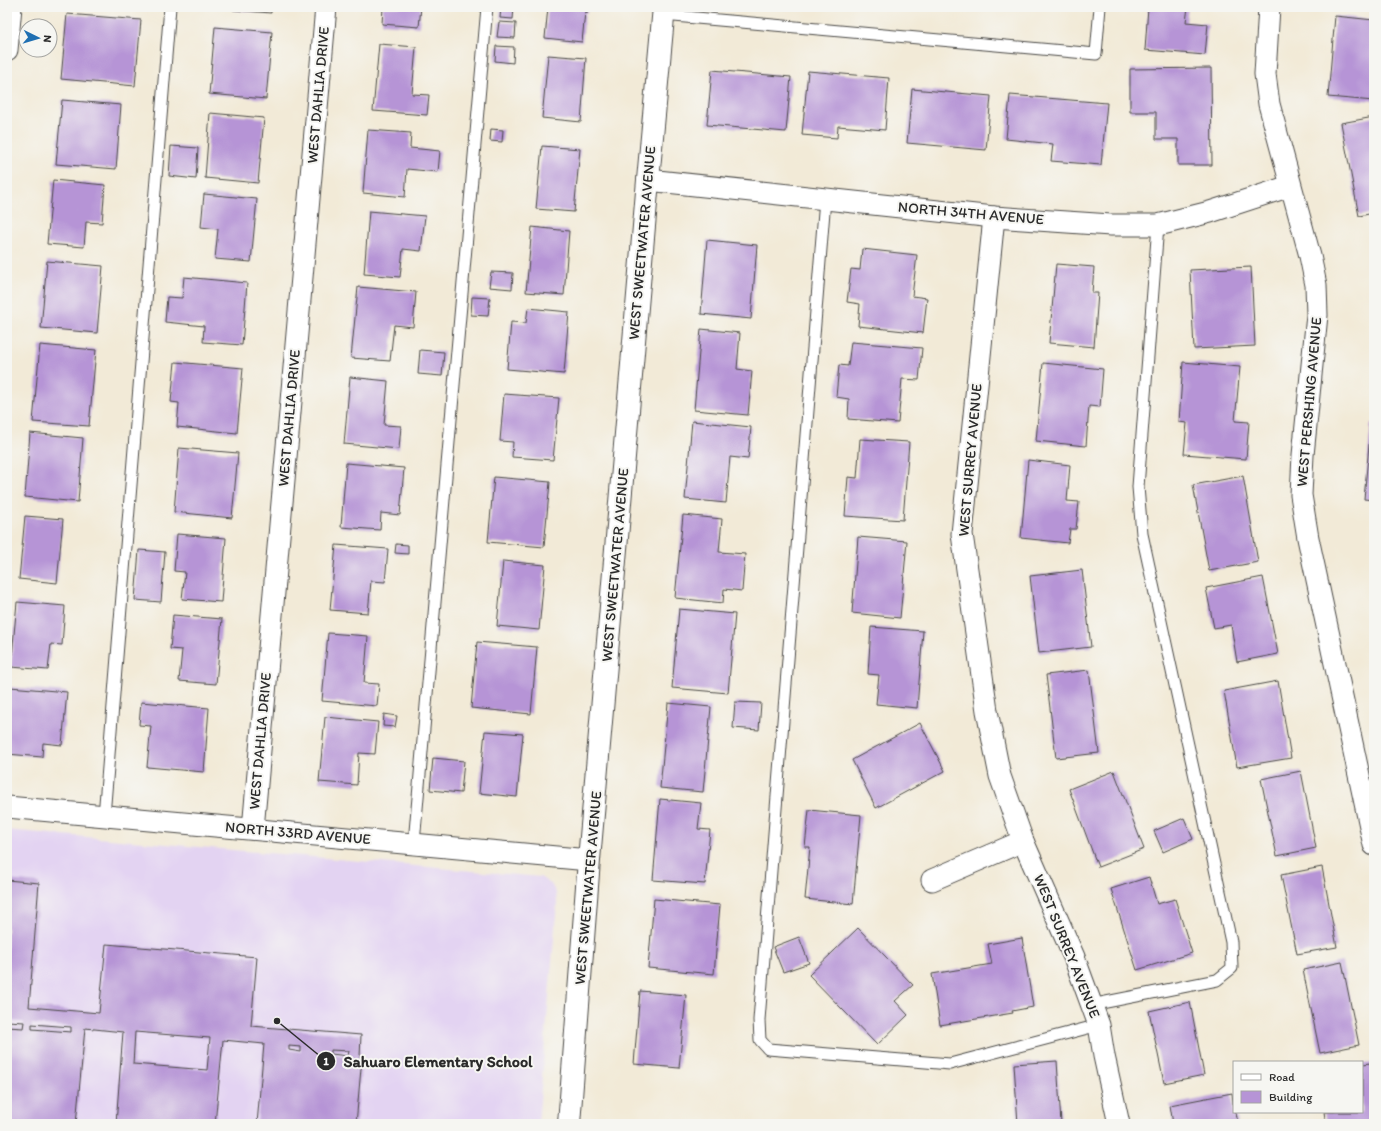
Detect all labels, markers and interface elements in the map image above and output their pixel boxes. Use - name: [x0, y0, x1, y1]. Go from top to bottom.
- north arrow: [18, 18, 58, 58]
- street label: WEST DAHLIA DRIVE: [303, 26, 333, 164]
- text: N: [41, 35, 54, 43]
- street label: WEST SWEETWATER AVENUE: [625, 145, 659, 341]
- street label: NORTH 34TH AVENUE: [897, 198, 1045, 228]
- street label: WEST PERSHING AVENUE: [1293, 316, 1325, 488]
- street label: WEST DAHLIA DRIVE: [274, 349, 304, 487]
- street label: WEST SURREY AVENUE: [954, 383, 986, 537]
- street label: WEST SWEETWATER AVENUE: [598, 467, 632, 663]
- street label: WEST DAHLIA DRIVE: [245, 672, 275, 810]
- street label: WEST SWEETWATER AVENUE: [571, 790, 605, 986]
- street label: NORTH 33RD AVENUE: [224, 818, 372, 848]
- street label: WEST SURREY AVENUE: [1030, 871, 1104, 1021]
- callout: Sahuaro Elementary School: [316, 1047, 540, 1075]
- text: Sahuaro Elementary School: [343, 1052, 533, 1072]
- text: 1: [323, 1054, 329, 1068]
- legend: [1233, 1061, 1363, 1113]
- text: Road: [1269, 1070, 1295, 1084]
- text: Building: [1269, 1090, 1313, 1104]

